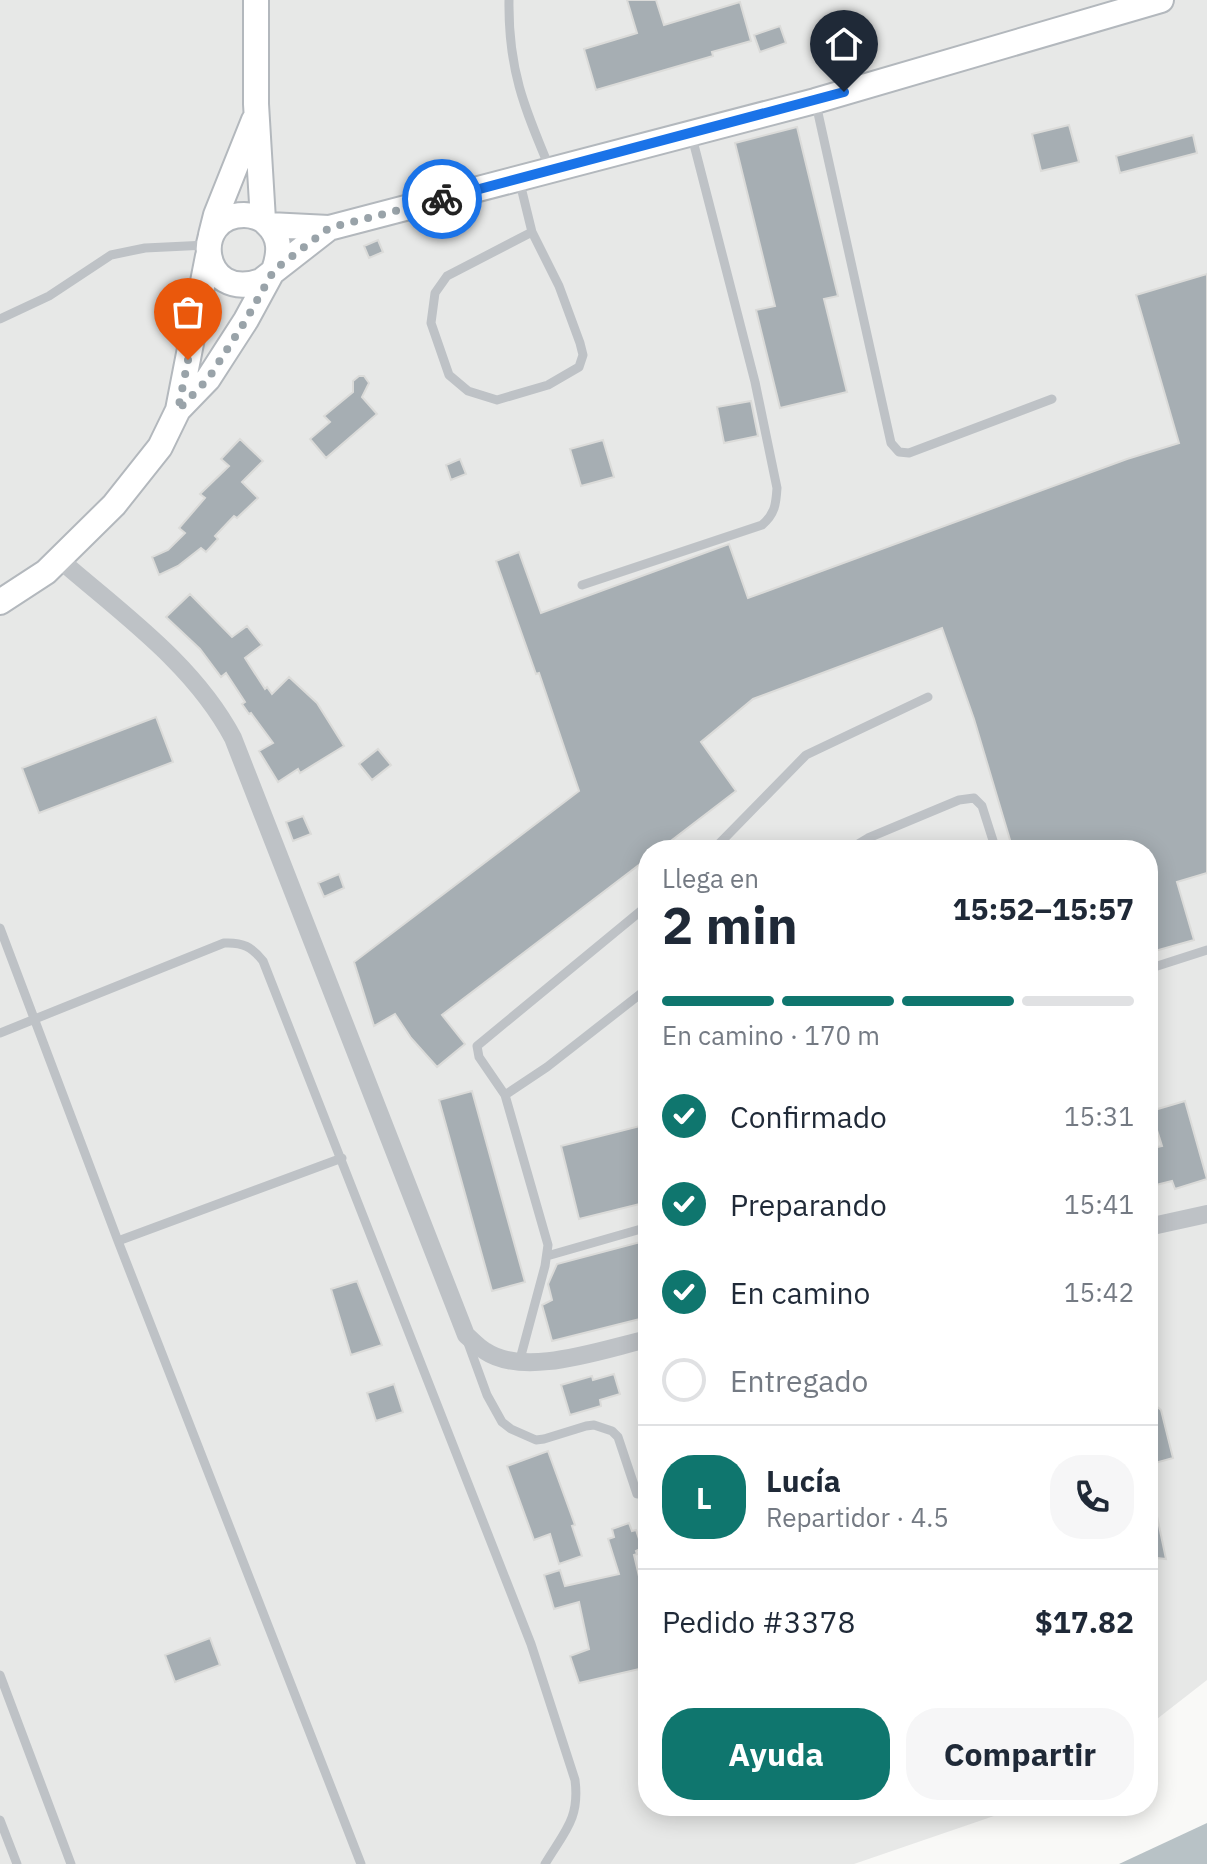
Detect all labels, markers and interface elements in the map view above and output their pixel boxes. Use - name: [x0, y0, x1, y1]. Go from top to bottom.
- pin: [810, 10, 878, 92]
- icon: home: [822, 22, 866, 66]
- courier: [402, 159, 482, 239]
- icon: bike: [420, 177, 464, 221]
- pin: [154, 278, 222, 360]
- icon: bag: [166, 290, 210, 334]
- text: Llega en: [662, 861, 759, 895]
- text: 15:52–15:57: [953, 889, 1134, 928]
- text: 2 min: [662, 891, 798, 958]
- text: En camino · 170 m: [662, 1018, 880, 1052]
- icon: check: [662, 1094, 706, 1138]
- text: Confirmado: [730, 1097, 887, 1136]
- text: 15:31: [1064, 1099, 1134, 1133]
- icon: check: [662, 1182, 706, 1226]
- text: Preparando: [730, 1185, 887, 1224]
- text: 15:41: [1064, 1187, 1134, 1221]
- icon: check: [662, 1270, 706, 1314]
- text: En camino: [730, 1273, 870, 1312]
- text: 15:42: [1064, 1275, 1134, 1309]
- text: Entregado: [730, 1361, 868, 1400]
- button: phone: [1050, 1455, 1134, 1539]
- text: Lucía: [766, 1461, 841, 1500]
- text: L: [696, 1478, 712, 1517]
- text: Repartidor · 4.5: [766, 1500, 949, 1534]
- text: Pedido #3378: [662, 1602, 856, 1641]
- text: $17.82: [1035, 1602, 1134, 1641]
- button: Ayuda: [662, 1708, 890, 1800]
- button: Compartir: [906, 1708, 1134, 1800]

